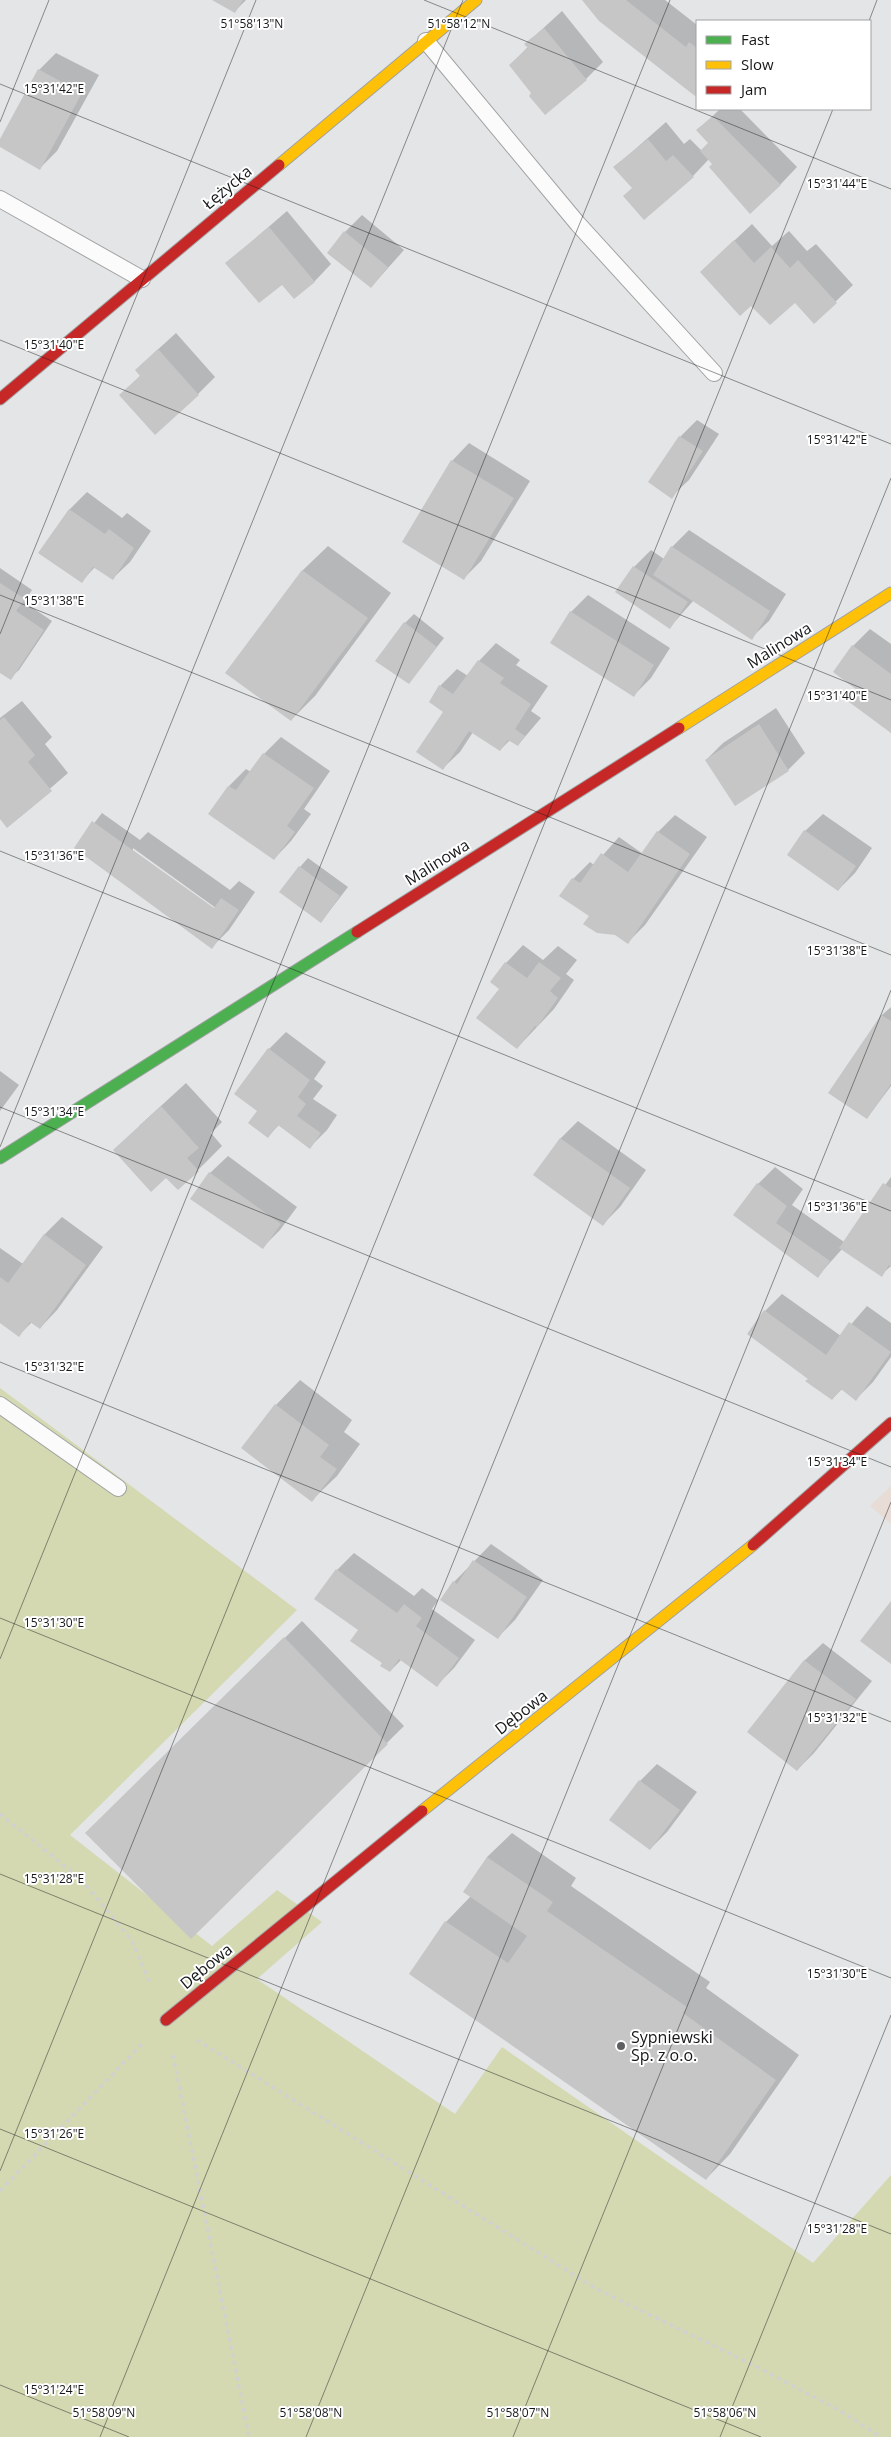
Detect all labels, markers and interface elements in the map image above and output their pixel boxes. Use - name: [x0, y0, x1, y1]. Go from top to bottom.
- text: 51°58'13"N: [221, 15, 283, 32]
- text: 51°58'12"N: [428, 15, 490, 32]
- legend: [696, 20, 871, 110]
- text: Fast: [741, 29, 770, 49]
- text: Slow: [741, 54, 774, 74]
- text: Jam: [739, 79, 767, 99]
- text: 15°31'42"E: [24, 80, 84, 97]
- street label: Łężycka: [198, 160, 256, 214]
- text: 15°31'44"E: [807, 175, 867, 192]
- text: 15°31'40"E: [24, 336, 84, 353]
- text: 15°31'42"E: [807, 431, 867, 448]
- text: 15°31'38"E: [24, 592, 84, 609]
- street label: Malinowa: [743, 617, 815, 673]
- text: 15°31'40"E: [807, 687, 867, 704]
- street label: Malinowa: [401, 834, 473, 890]
- text: 15°31'36"E: [24, 847, 84, 864]
- text: 15°31'38"E: [807, 942, 867, 959]
- text: 15°31'34"E: [24, 1103, 84, 1120]
- text: 15°31'36"E: [807, 1198, 867, 1215]
- text: 15°31'32"E: [24, 1358, 84, 1375]
- text: 15°31'34"E: [807, 1453, 867, 1470]
- text: 15°31'30"E: [24, 1614, 84, 1631]
- street label: Dębowa: [490, 1684, 552, 1740]
- text: 15°31'32"E: [807, 1709, 867, 1726]
- text: 15°31'28"E: [24, 1870, 84, 1887]
- street label: Dębowa: [175, 1938, 237, 1994]
- text: 15°31'30"E: [807, 1965, 867, 1982]
- place label: Sypniewski Sp. z o.o.: [631, 2026, 713, 2066]
- marker: Sypniewski Sp. z o.o.: [615, 2040, 627, 2052]
- text: 15°31'26"E: [24, 2125, 84, 2142]
- text: 15°31'28"E: [807, 2220, 867, 2237]
- text: 15°31'24"E: [24, 2381, 84, 2398]
- text: 51°58'09"N: [73, 2404, 135, 2421]
- text: 51°58'08"N: [280, 2404, 342, 2421]
- text: 51°58'07"N: [487, 2404, 549, 2421]
- text: 51°58'06"N: [694, 2404, 756, 2421]

